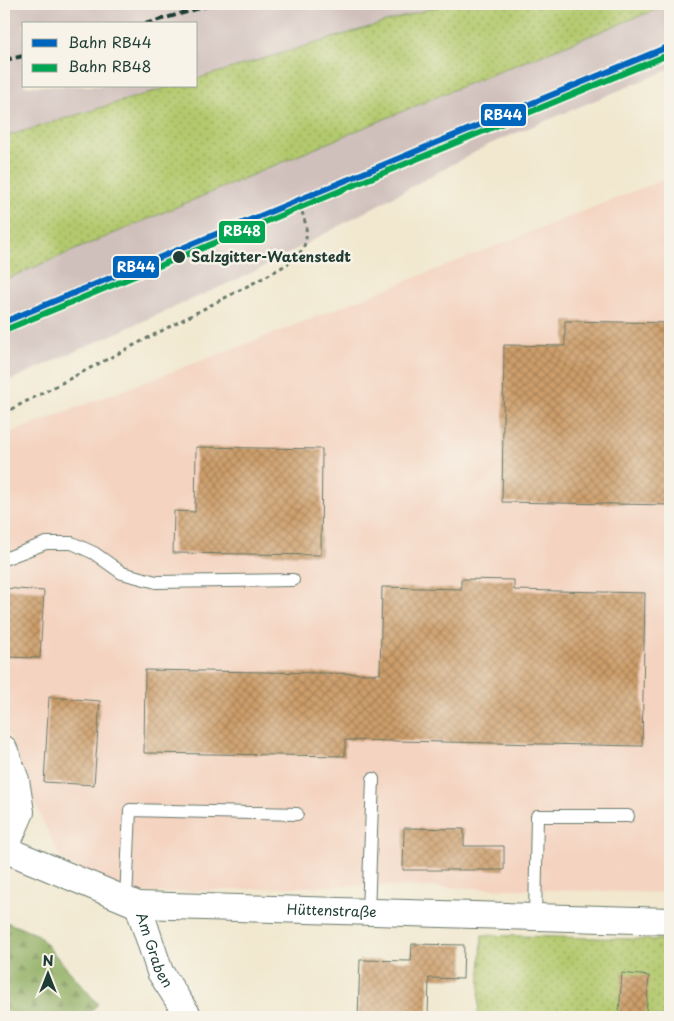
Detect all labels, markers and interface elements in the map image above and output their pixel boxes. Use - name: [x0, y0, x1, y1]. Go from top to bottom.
- legend: [22, 22, 198, 88]
- text: Bahn RB44: [68, 30, 152, 53]
- text: Bahn RB48: [68, 54, 151, 77]
- line badge: RB44: [480, 103, 527, 127]
- text: RB44: [484, 104, 523, 125]
- line badge: RB48: [218, 220, 266, 244]
- text: RB48: [223, 220, 261, 241]
- place label: Salzgitter-Watenstedt: [191, 246, 351, 267]
- marker: Salzgitter-Watenstedt: [171, 249, 187, 265]
- line badge: RB44: [112, 255, 160, 279]
- text: RB44: [117, 256, 156, 277]
- street label: Hüttenstraße: [286, 898, 377, 922]
- street label: Am Graben: [131, 910, 178, 992]
- north arrow: [22, 948, 72, 998]
- text: N: [42, 950, 54, 971]

